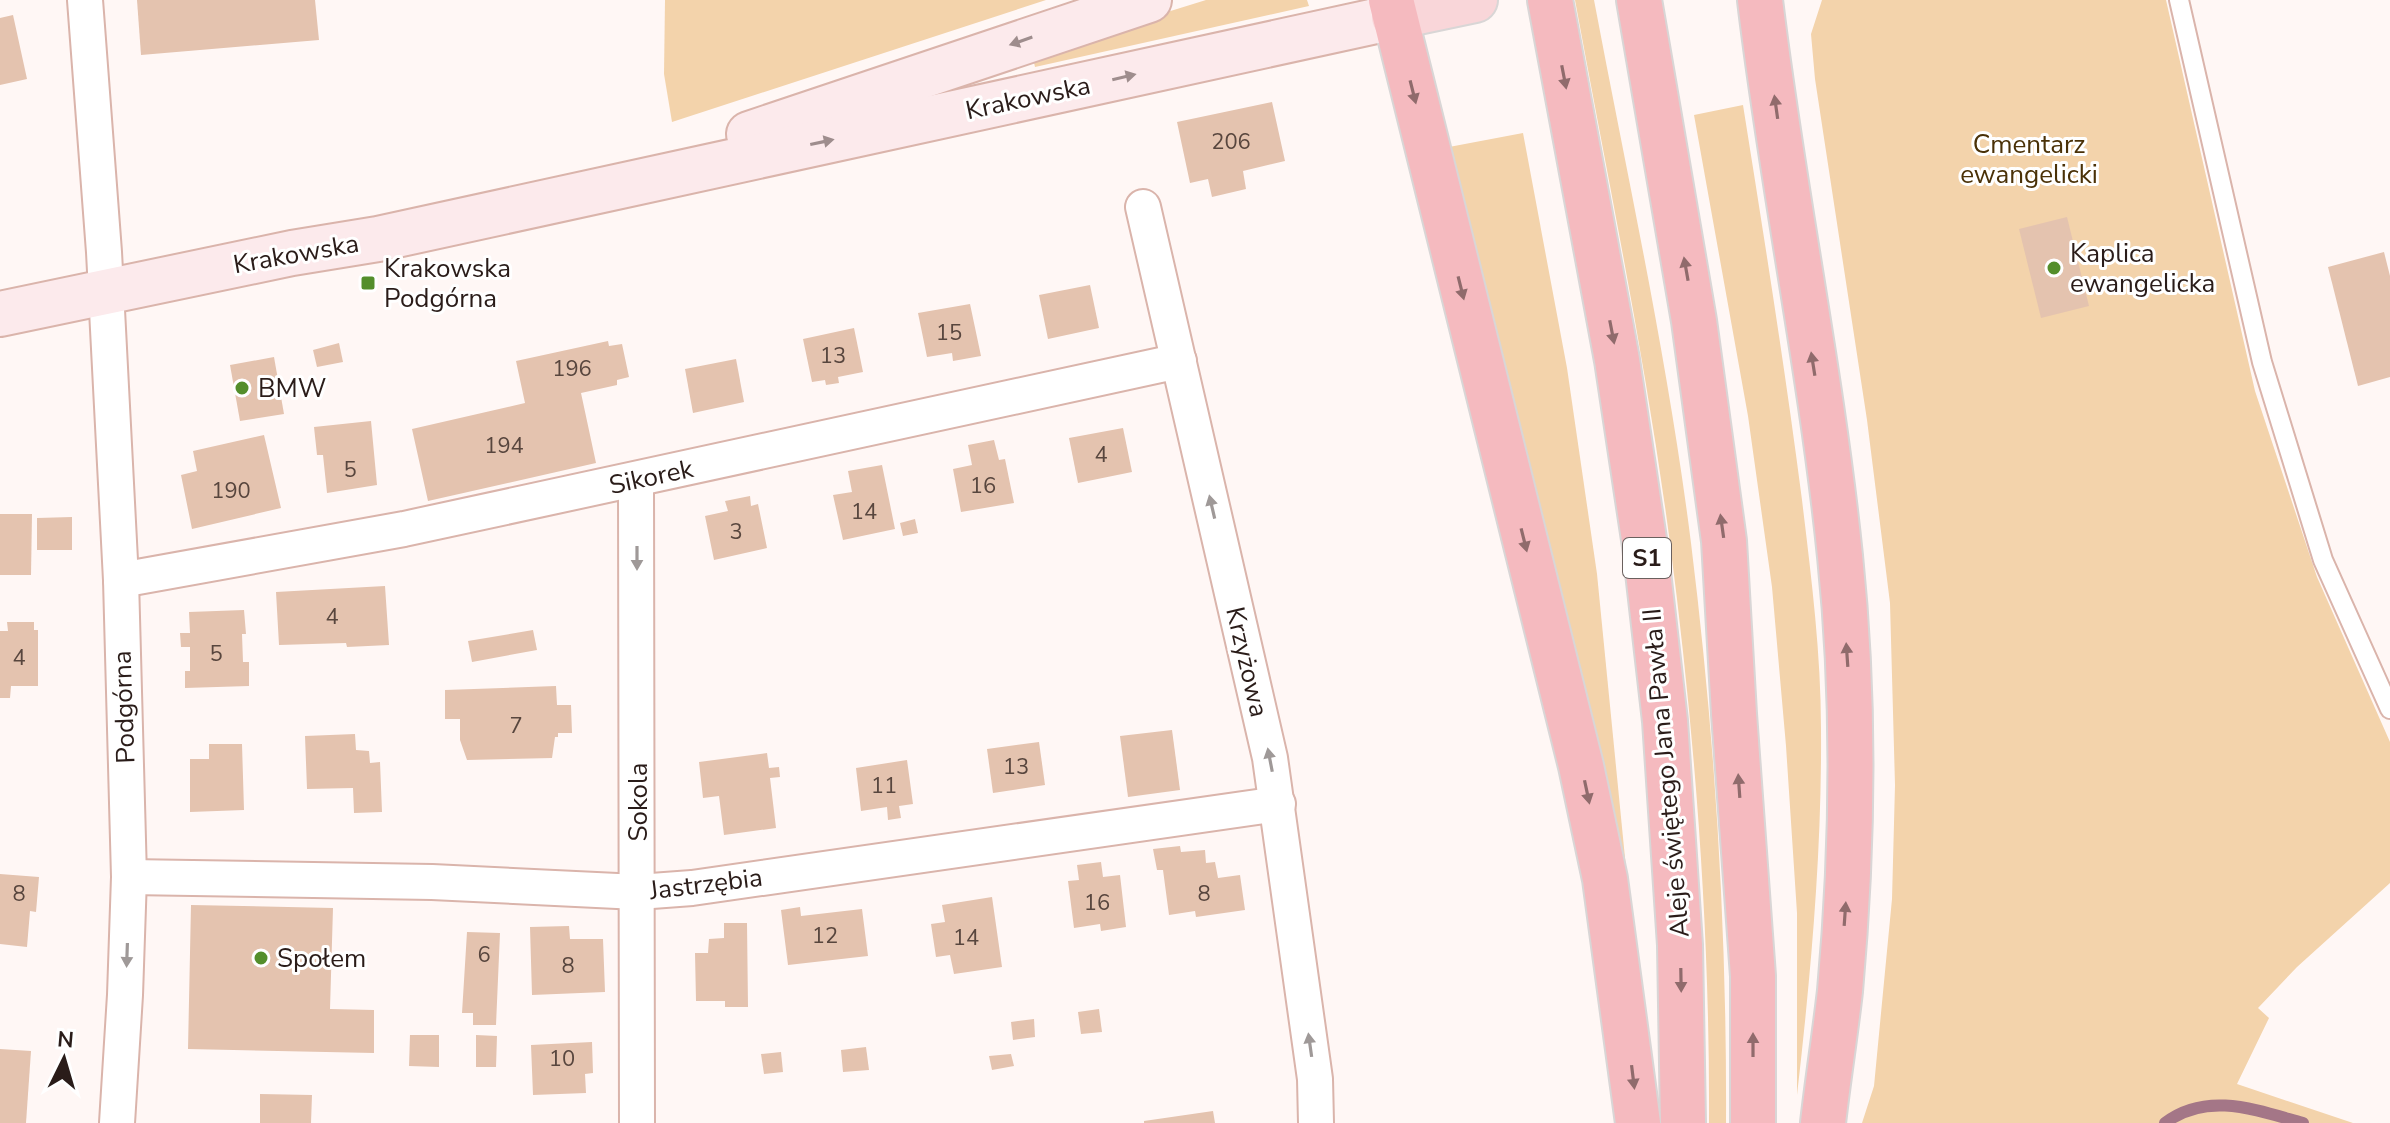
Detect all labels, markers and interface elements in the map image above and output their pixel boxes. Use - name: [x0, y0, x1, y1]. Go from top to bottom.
- one-way arrow: [1009, 36, 1033, 48]
- one-way arrow: [1559, 64, 1571, 89]
- street label: Krakowska: [962, 68, 1094, 128]
- one-way arrow: [1111, 71, 1136, 83]
- one-way arrow: [1407, 80, 1419, 105]
- one-way arrow: [1769, 94, 1782, 119]
- house number: 206: [1211, 127, 1251, 157]
- park label: Cmentarz ewangelicki: [1960, 127, 2098, 192]
- one-way arrow: [809, 135, 834, 148]
- street label: Krakowska: [230, 226, 362, 282]
- place label: Kaplica ewangelicka: [2070, 236, 2215, 301]
- place label: Krakowska Podgórna: [384, 251, 511, 316]
- one-way arrow: [1679, 256, 1691, 281]
- marker: Kaplica ewangelicka: [2045, 259, 2063, 277]
- marker: Krakowska Podgórna: [359, 274, 377, 292]
- one-way arrow: [1455, 276, 1468, 301]
- house number: 15: [936, 318, 962, 348]
- one-way arrow: [1606, 320, 1618, 345]
- house number: 13: [820, 341, 846, 371]
- one-way arrow: [1806, 351, 1819, 376]
- house number: 196: [552, 354, 592, 384]
- place label: BMW: [258, 371, 326, 406]
- marker: BMW: [233, 379, 251, 397]
- house number: 194: [484, 431, 524, 461]
- house number: 4: [1094, 440, 1108, 470]
- street label: Sikorek: [606, 451, 697, 503]
- house number: 5: [343, 455, 357, 485]
- house number: 16: [970, 471, 996, 501]
- house number: 190: [211, 476, 251, 506]
- one-way arrow: [1205, 494, 1218, 519]
- house number: 14: [851, 497, 877, 527]
- one-way arrow: [1715, 513, 1728, 538]
- house number: 3: [729, 517, 743, 547]
- one-way arrow: [1519, 528, 1531, 553]
- road number: S1: [1623, 538, 1671, 578]
- one-way arrow: [631, 546, 643, 571]
- house number: 4: [325, 602, 339, 632]
- street label: Krzyżowa: [1217, 603, 1277, 721]
- street label: Aleje świętego Jana Pawła II: [1634, 607, 1698, 939]
- house number: 5: [209, 639, 223, 669]
- one-way arrow: [1840, 642, 1853, 667]
- house number: 4: [12, 643, 26, 673]
- street label: Podgórna: [105, 650, 143, 764]
- house number: 7: [509, 711, 523, 741]
- one-way arrow: [1264, 747, 1276, 772]
- house number: 13: [1003, 752, 1029, 782]
- street label: Sokola: [621, 762, 656, 842]
- house number: 11: [871, 771, 897, 801]
- one-way arrow: [1732, 773, 1745, 798]
- one-way arrow: [1581, 780, 1594, 805]
- street label: Jastrzębia: [646, 860, 765, 908]
- house number: 8: [12, 879, 26, 909]
- house number: 8: [1197, 879, 1211, 909]
- house number: 16: [1084, 888, 1110, 918]
- one-way arrow: [1839, 901, 1852, 926]
- house number: 12: [812, 921, 838, 951]
- house number: 14: [953, 923, 979, 953]
- house number: 6: [477, 940, 491, 970]
- place label: Społem: [277, 941, 366, 976]
- one-way arrow: [120, 943, 133, 968]
- marker: Społem: [252, 949, 270, 967]
- house number: 8: [561, 951, 575, 981]
- one-way arrow: [1674, 968, 1687, 993]
- north arrow: [24, 1019, 104, 1099]
- text: N: [56, 1024, 75, 1056]
- one-way arrow: [1303, 1032, 1316, 1057]
- one-way arrow: [1747, 1032, 1759, 1057]
- house number: 10: [549, 1044, 575, 1074]
- one-way arrow: [1626, 1065, 1639, 1090]

